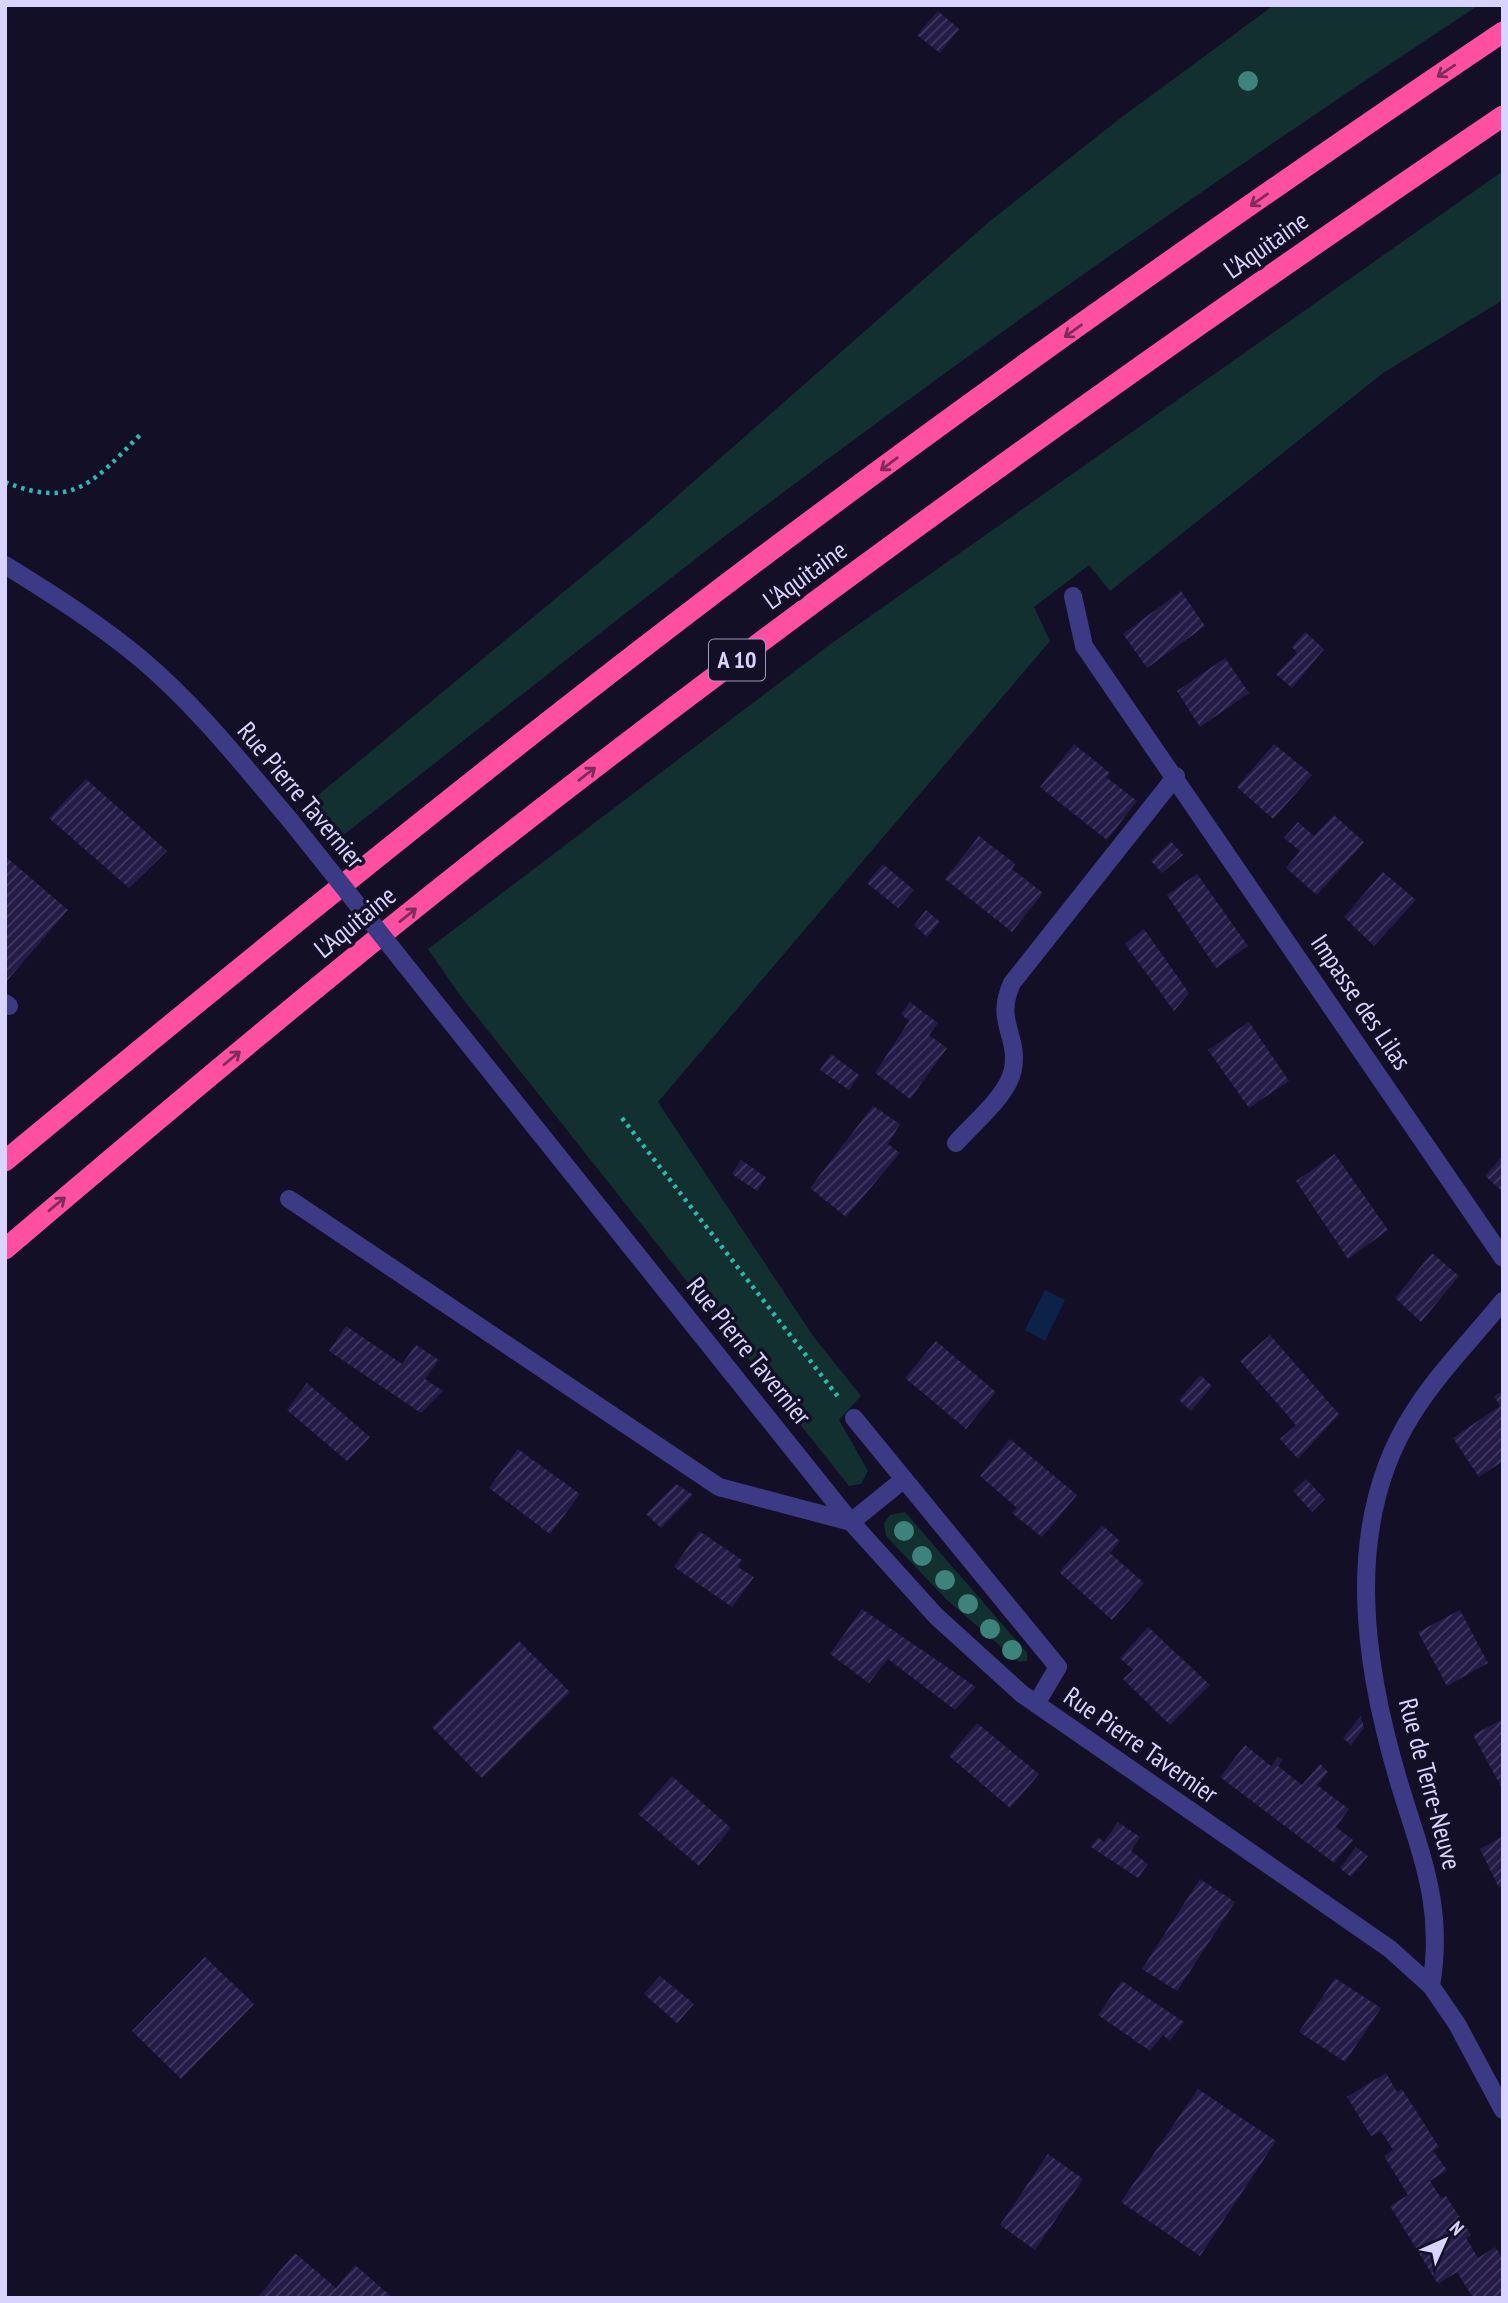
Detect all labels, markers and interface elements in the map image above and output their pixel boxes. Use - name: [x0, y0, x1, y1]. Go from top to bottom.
- one-way arrow: [1437, 64, 1456, 78]
- one-way arrow: [1250, 193, 1269, 207]
- street label: L'Aquitaine: [1217, 204, 1314, 286]
- one-way arrow: [1064, 324, 1083, 338]
- one-way arrow: [879, 456, 898, 471]
- street label: L'Aquitaine: [756, 533, 853, 616]
- road number: A 10: [709, 640, 765, 680]
- street label: Rue Pierre Tavernier: [231, 715, 372, 874]
- one-way arrow: [577, 767, 596, 782]
- street label: L'Aquitaine: [307, 879, 402, 965]
- one-way arrow: [399, 907, 417, 922]
- street label: Impasse des Lilas: [1304, 928, 1419, 1076]
- one-way arrow: [222, 1051, 240, 1066]
- one-way arrow: [48, 1197, 66, 1212]
- street label: Rue Pierre Tavernier: [680, 1270, 819, 1431]
- street label: Rue Pierre Tavernier: [1058, 1679, 1225, 1810]
- street label: Rue de Terre-Neuve: [1392, 1695, 1469, 1873]
- north arrow: [1410, 2205, 1480, 2275]
- text: N: [1445, 2216, 1469, 2240]

